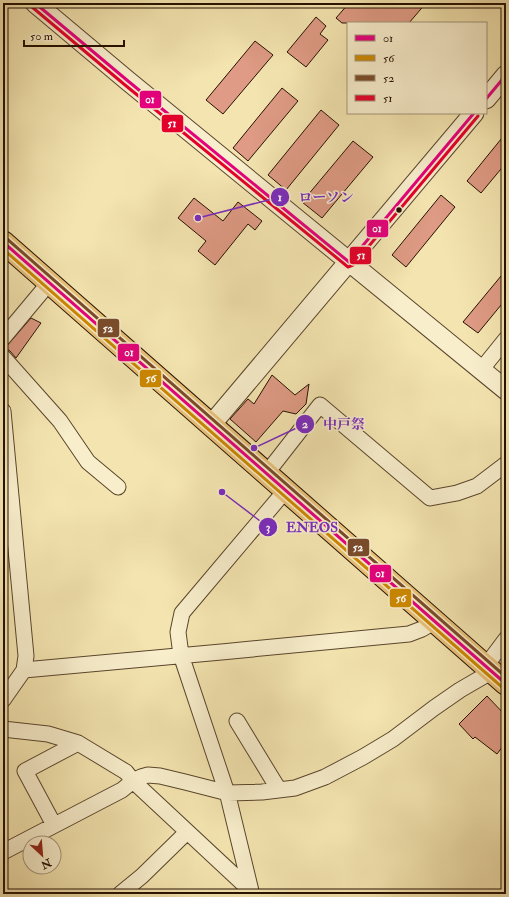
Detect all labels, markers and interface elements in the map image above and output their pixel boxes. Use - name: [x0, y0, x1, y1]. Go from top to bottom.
- scale bar: [24, 22, 124, 48]
- legend: [347, 22, 487, 114]
- text: 50 m: [30, 29, 54, 44]
- text: 01: [383, 31, 393, 46]
- text: 56: [383, 51, 395, 66]
- text: 52: [383, 71, 394, 86]
- line badge: 01: [139, 90, 162, 109]
- text: 51: [383, 91, 393, 106]
- text: 01: [145, 93, 155, 106]
- line badge: 51: [161, 114, 184, 133]
- text: 51: [168, 117, 176, 130]
- callout: ローソン: [270, 184, 362, 210]
- text: ローソン: [298, 189, 354, 206]
- text: 1: [278, 190, 282, 205]
- unlabelled marker: [394, 205, 404, 215]
- line badge: 01: [366, 219, 389, 238]
- text: 01: [372, 222, 382, 235]
- line badge: 51: [349, 246, 372, 265]
- text: 51: [357, 249, 365, 262]
- line badge: 52: [97, 318, 120, 338]
- text: 52: [103, 322, 114, 335]
- line badge: 01: [117, 343, 140, 362]
- text: 01: [124, 346, 134, 359]
- line badge: 56: [139, 369, 162, 388]
- text: 56: [146, 372, 158, 385]
- callout: 中戸祭: [295, 411, 373, 437]
- text: 中戸祭: [323, 416, 365, 433]
- text: 2: [302, 417, 308, 432]
- callout: ENEOS: [258, 514, 346, 540]
- text: ENEOS: [286, 519, 338, 536]
- text: 3: [266, 520, 271, 535]
- line badge: 52: [347, 538, 370, 557]
- text: 52: [353, 541, 364, 554]
- line badge: 01: [369, 564, 392, 583]
- text: 01: [375, 567, 385, 580]
- line badge: 56: [389, 588, 412, 608]
- text: 56: [396, 592, 408, 605]
- north arrow: [22, 835, 62, 875]
- text: N: [38, 855, 54, 872]

